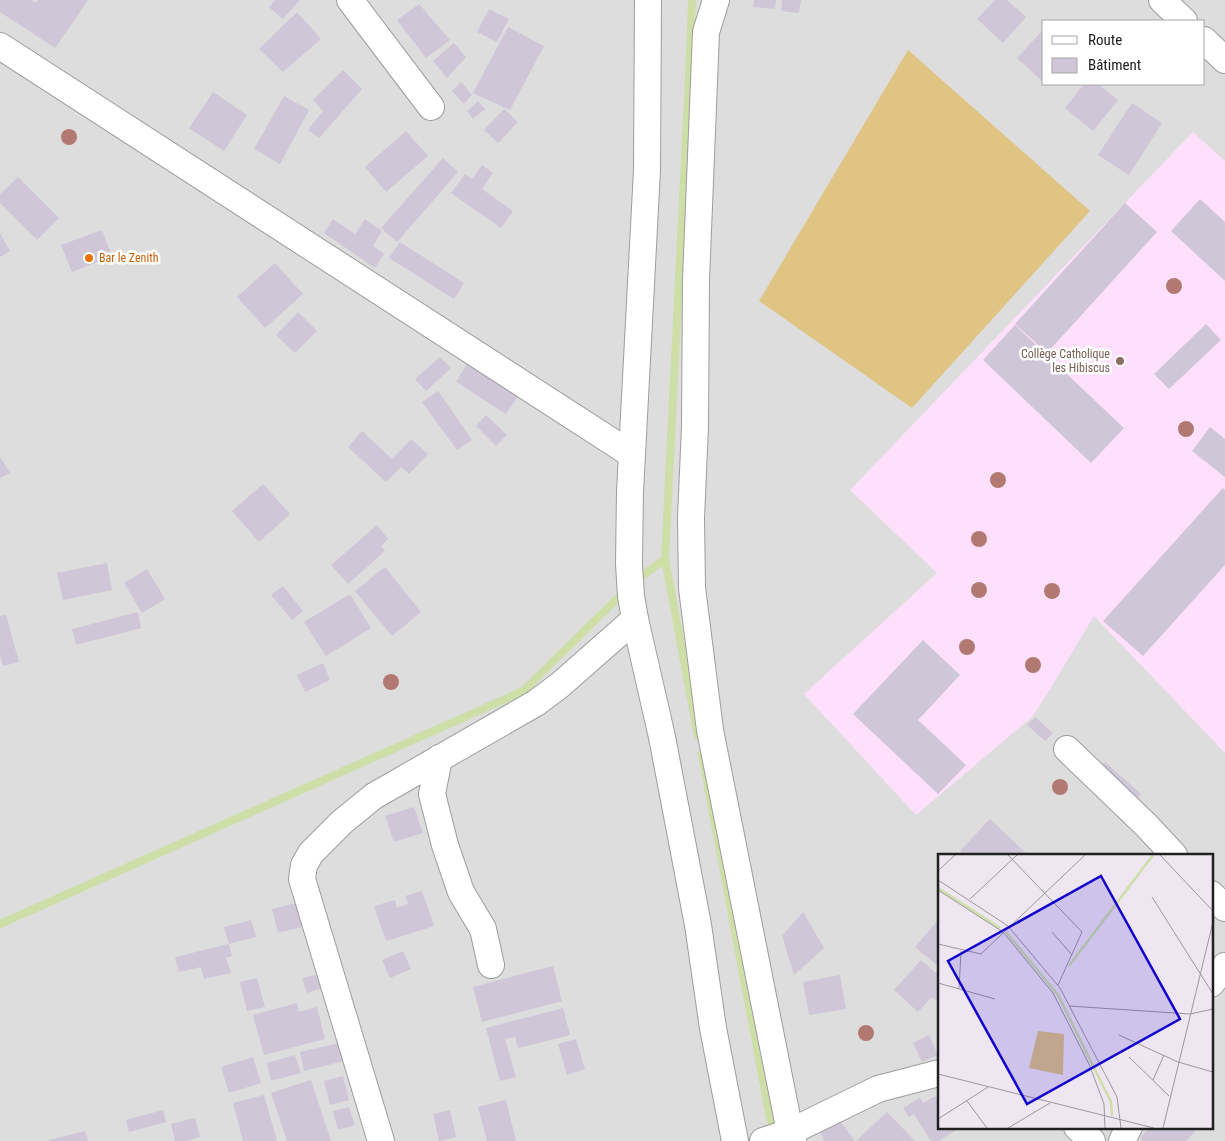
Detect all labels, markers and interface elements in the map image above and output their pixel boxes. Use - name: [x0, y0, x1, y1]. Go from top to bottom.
- legend: [1042, 20, 1205, 85]
- text: Route: [1088, 31, 1122, 49]
- text: Bâtiment: [1088, 56, 1141, 74]
- place label: Bar le Zenith: [99, 251, 159, 265]
- marker: Bar le Zenith: [83, 252, 95, 264]
- place label: Collège Catholique les Hibiscus: [1021, 347, 1110, 375]
- marker: Collège Catholique les Hibiscus: [1114, 355, 1126, 367]
- inset map: [938, 854, 1212, 1128]

